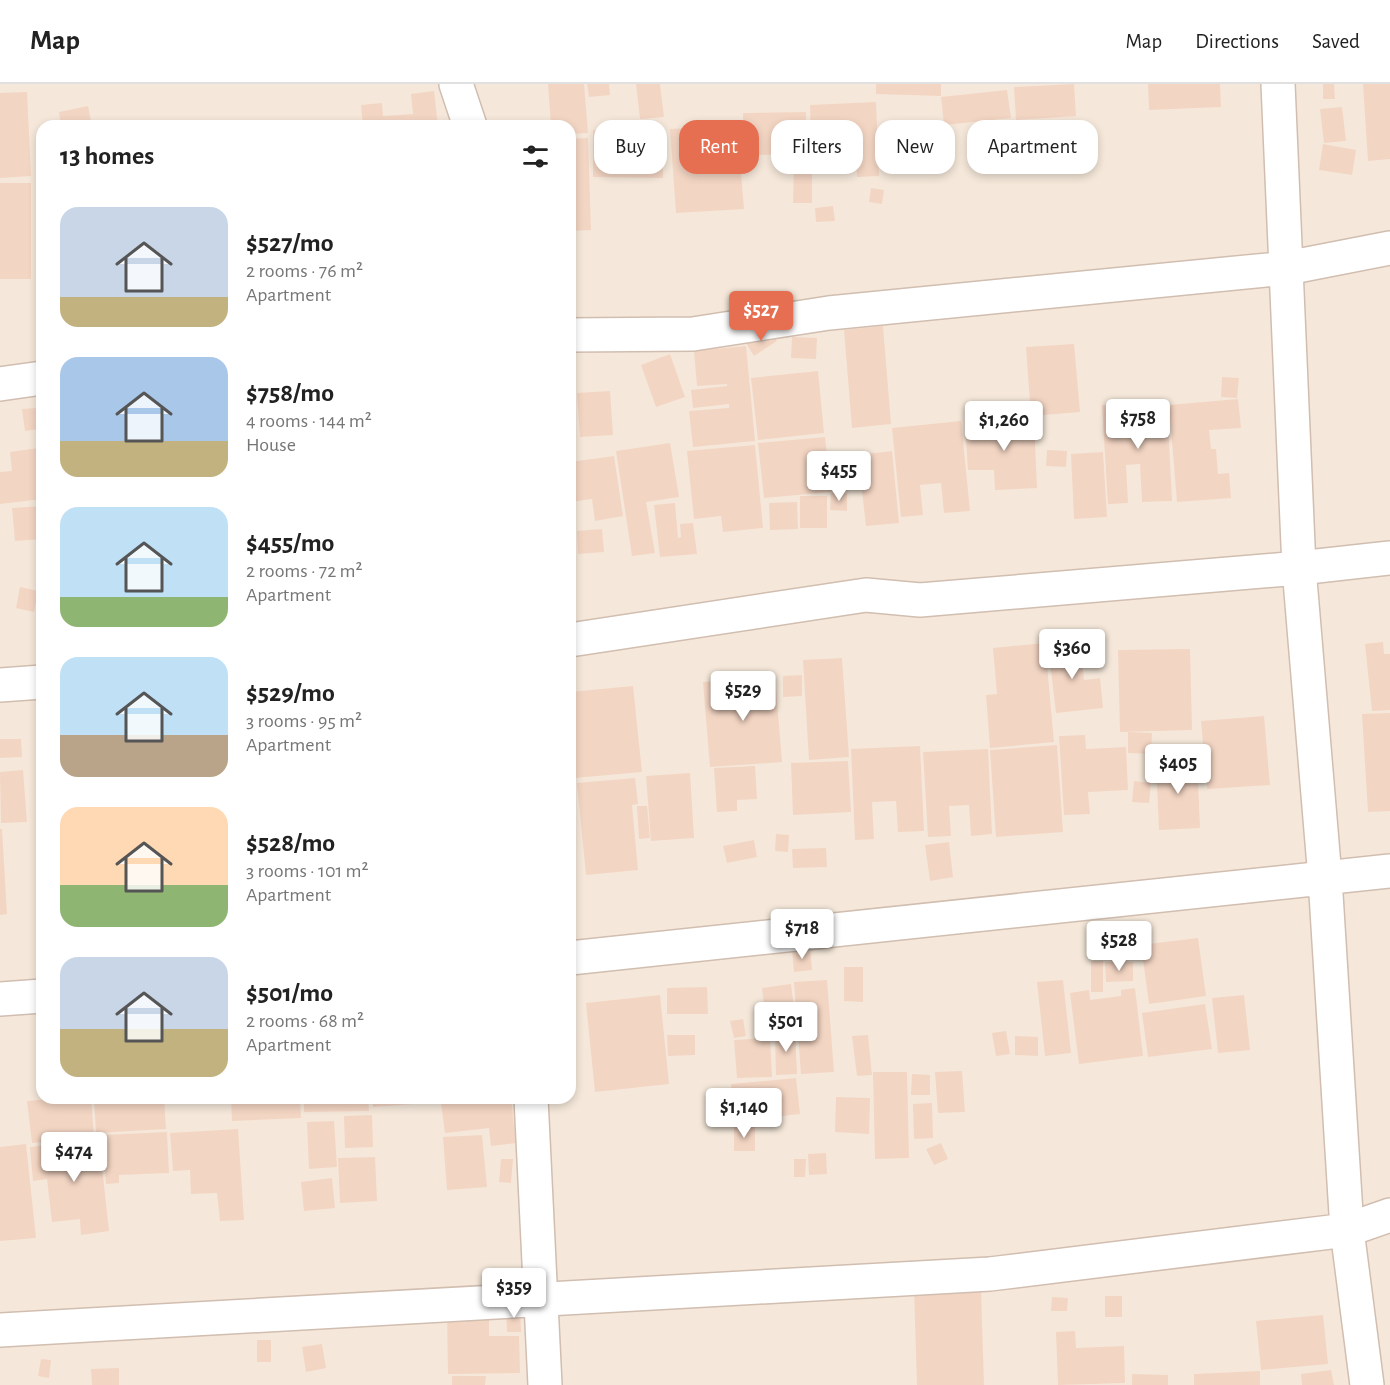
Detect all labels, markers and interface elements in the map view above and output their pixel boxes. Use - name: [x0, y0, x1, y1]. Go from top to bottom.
- text: Map: [30, 27, 80, 55]
- text: Map: [1126, 31, 1162, 52]
- text: Directions: [1195, 31, 1279, 52]
- text: Saved: [1312, 31, 1360, 52]
- chip: Buy: [594, 120, 667, 174]
- chip: Rent: [679, 120, 759, 174]
- chip: Filters: [771, 120, 863, 174]
- chip: New: [875, 120, 955, 174]
- chip: Apartment: [967, 120, 1098, 174]
- icon: filters: [519, 140, 552, 173]
- text: 13 homes: [60, 143, 154, 169]
- text: $527/mo: [246, 230, 334, 256]
- icon: home: [108, 231, 180, 303]
- text: 2 rooms · 76 m²: [246, 261, 363, 281]
- text: Apartment: [246, 285, 331, 305]
- pin: $527: [725, 291, 797, 342]
- text: $527: [743, 300, 779, 320]
- text: $758/mo: [246, 380, 334, 406]
- icon: home: [108, 381, 180, 453]
- pin: $758: [1102, 399, 1174, 450]
- pin: $1,260: [955, 401, 1053, 452]
- text: $758: [1120, 408, 1156, 428]
- text: $1,260: [979, 410, 1029, 430]
- text: 4 rooms · 144 m²: [246, 411, 372, 431]
- text: House: [246, 435, 296, 455]
- pin: $455: [803, 451, 875, 502]
- text: $455: [821, 460, 857, 480]
- text: $455/mo: [246, 530, 334, 556]
- icon: home: [108, 531, 180, 603]
- text: 2 rooms · 72 m²: [246, 561, 363, 581]
- text: Apartment: [246, 585, 331, 605]
- pin: $360: [1036, 629, 1108, 680]
- text: $360: [1053, 638, 1091, 658]
- pin: $529: [707, 671, 779, 722]
- text: $529/mo: [246, 680, 335, 706]
- text: $529: [725, 680, 761, 700]
- icon: home: [108, 681, 180, 753]
- text: 3 rooms · 95 m²: [246, 711, 362, 731]
- text: Apartment: [246, 735, 331, 755]
- pin: $405: [1142, 744, 1214, 795]
- text: $405: [1159, 753, 1197, 773]
- text: $528/mo: [246, 830, 335, 856]
- icon: home: [108, 831, 180, 903]
- text: 3 rooms · 101 m²: [246, 861, 369, 881]
- text: Apartment: [246, 885, 331, 905]
- pin: $718: [766, 909, 838, 960]
- text: $718: [785, 918, 819, 938]
- pin: $528: [1083, 921, 1155, 972]
- text: $528: [1101, 930, 1137, 950]
- text: $501/mo: [246, 980, 333, 1006]
- icon: home: [108, 981, 180, 1053]
- pin: $501: [750, 1002, 822, 1053]
- text: 2 rooms · 68 m²: [246, 1011, 364, 1031]
- text: $501: [768, 1011, 804, 1031]
- text: Apartment: [246, 1035, 331, 1055]
- pin: $1,140: [695, 1088, 793, 1139]
- text: $1,140: [720, 1097, 768, 1117]
- pin: $474: [38, 1132, 110, 1183]
- text: $474: [55, 1141, 93, 1161]
- pin: $359: [478, 1268, 550, 1319]
- text: $359: [496, 1277, 532, 1297]

